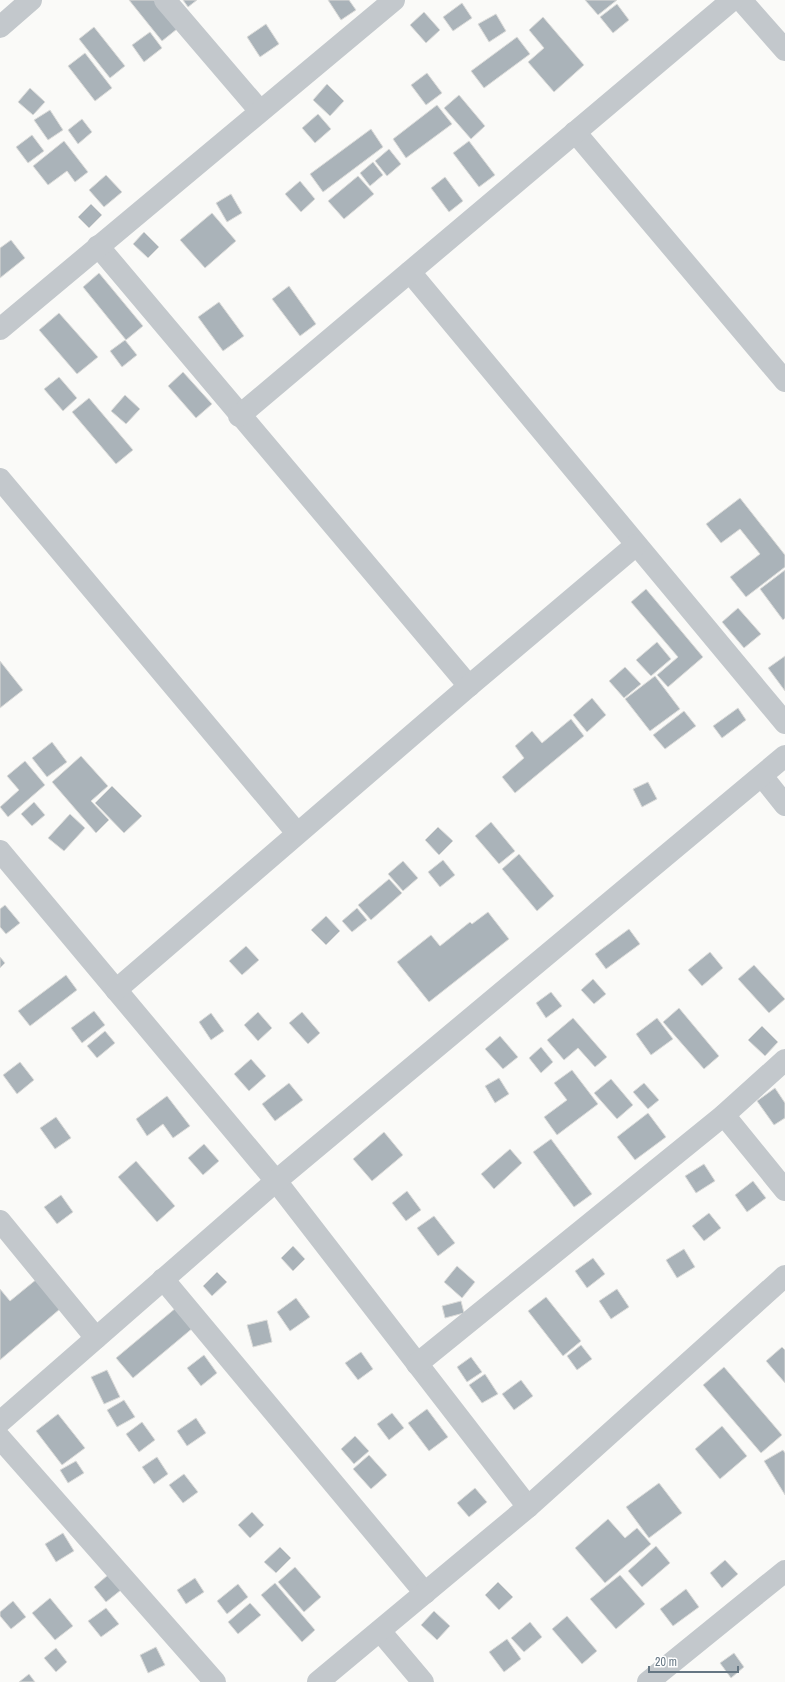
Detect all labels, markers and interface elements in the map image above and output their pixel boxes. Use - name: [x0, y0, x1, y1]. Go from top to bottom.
- scale bar: [649, 1648, 738, 1674]
- text: 20 m: [655, 1654, 677, 1670]

